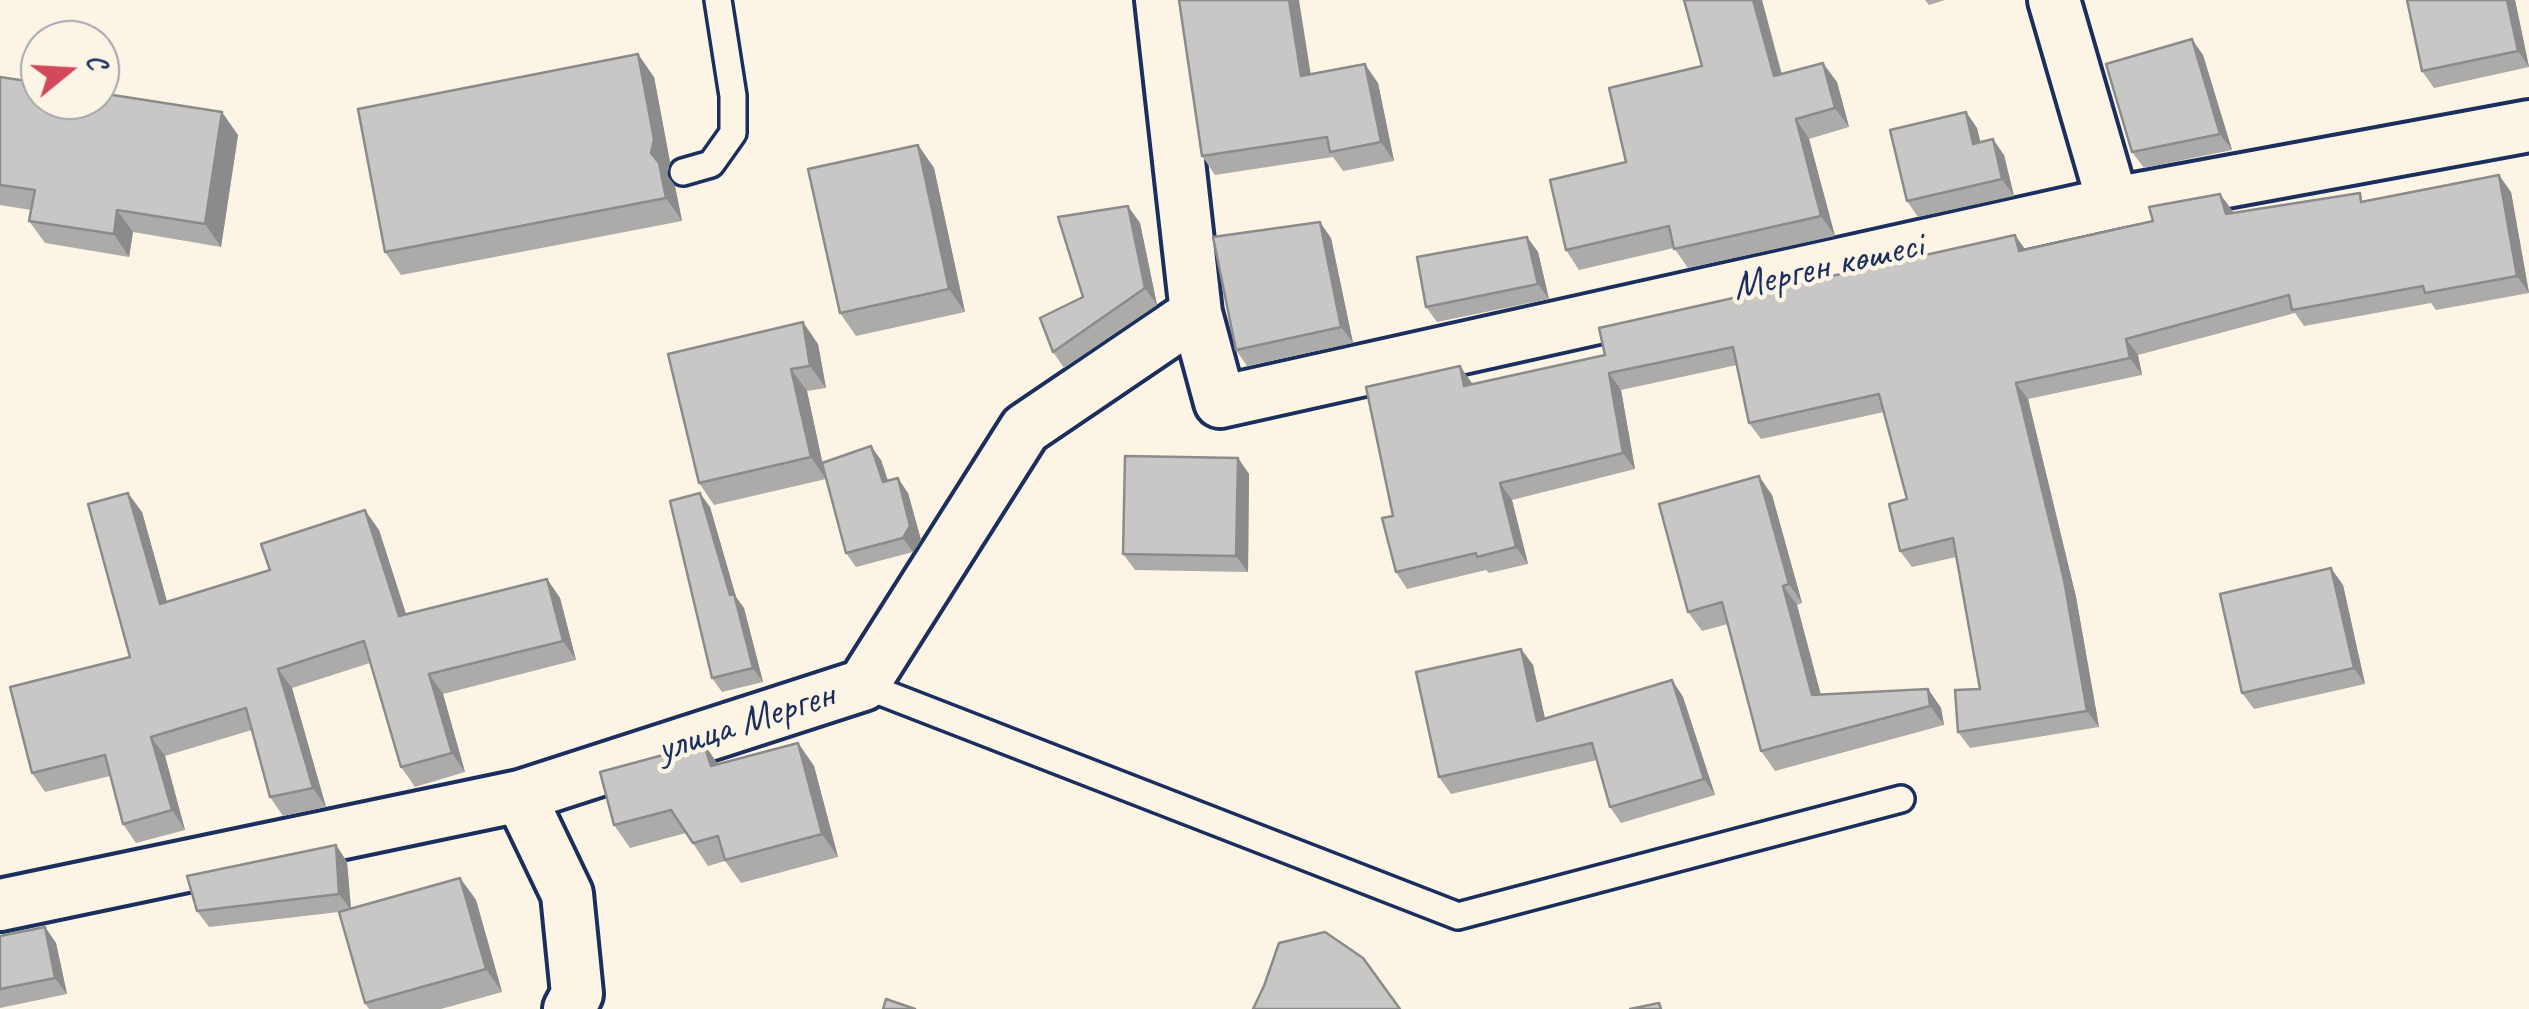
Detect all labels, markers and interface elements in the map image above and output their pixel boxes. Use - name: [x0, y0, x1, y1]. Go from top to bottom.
- north arrow: [20, 20, 120, 120]
- text: С: [78, 49, 116, 73]
- street label: Мерген көшесі: [1728, 222, 1928, 312]
- street label: улица Мерген: [651, 672, 841, 774]

